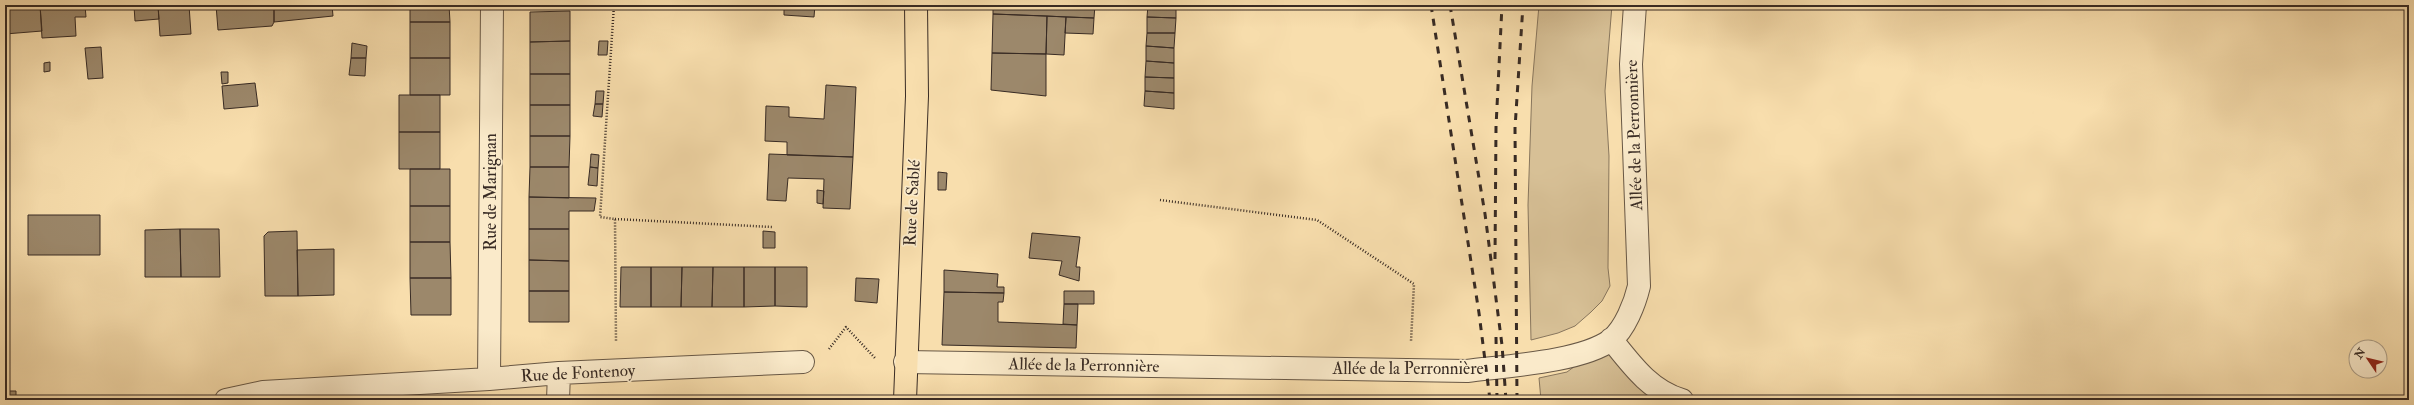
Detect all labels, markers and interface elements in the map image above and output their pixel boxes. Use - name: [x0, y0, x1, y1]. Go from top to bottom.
- street label: Allée de la Perronnière: [1621, 59, 1647, 212]
- street label: Rue de Marignan: [480, 133, 501, 251]
- street label: Rue de Sablé: [899, 158, 925, 247]
- north arrow: [2348, 339, 2388, 379]
- text: N: [2351, 345, 2369, 362]
- street label: Allée de la Perronnière: [1007, 353, 1160, 377]
- street label: Allée de la Perronnière: [1331, 358, 1484, 379]
- street label: Rue de Fontenoy: [520, 359, 636, 387]

